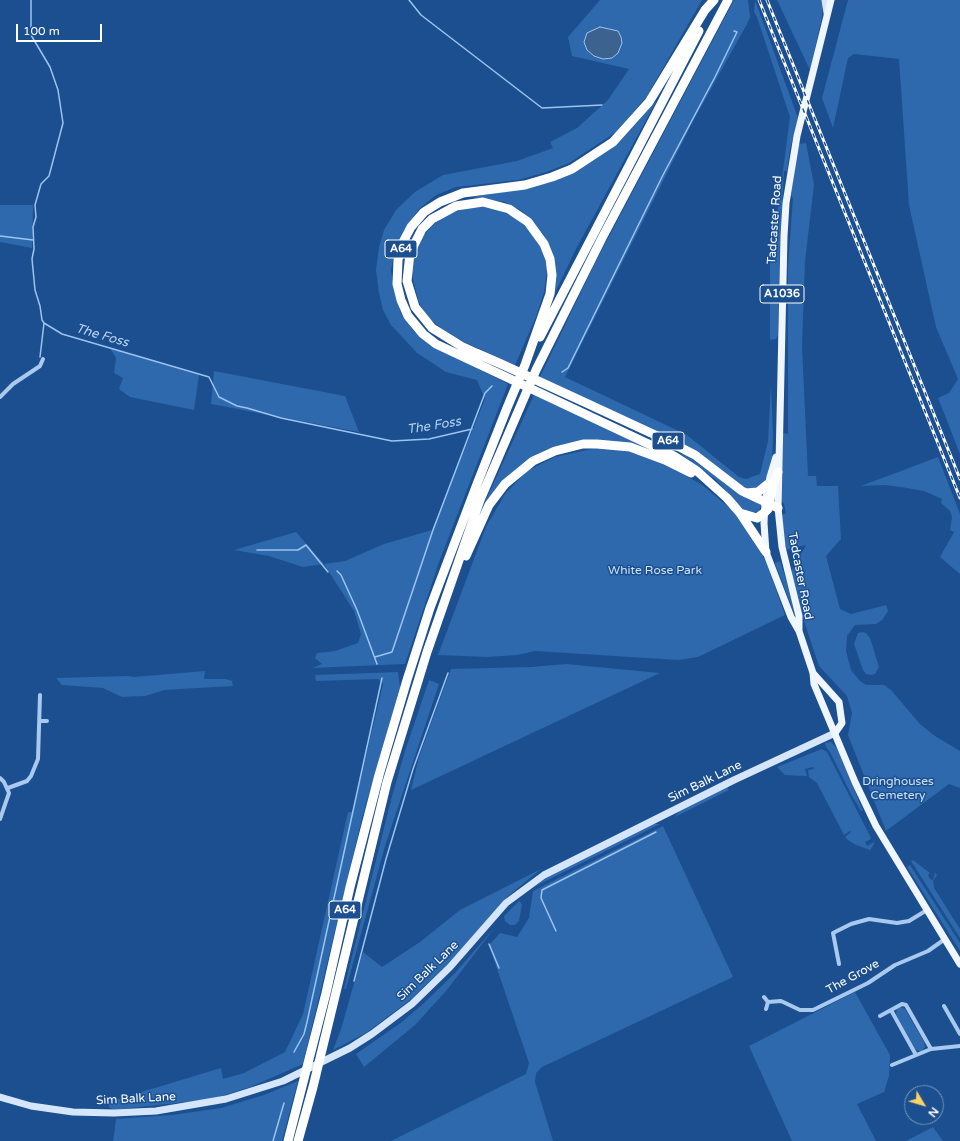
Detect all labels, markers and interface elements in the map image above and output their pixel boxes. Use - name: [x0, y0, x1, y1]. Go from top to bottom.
- scale bar: [18, 16, 104, 42]
- text: 100 m: [23, 24, 60, 38]
- street label: Tadcaster Road: [765, 175, 785, 265]
- road number: A64: [385, 240, 417, 258]
- road number: A1036: [760, 285, 804, 303]
- water label: The Foss: [74, 321, 130, 351]
- water label: The Foss: [406, 414, 462, 438]
- road number: A64: [652, 432, 684, 450]
- street label: Tadcaster Road: [784, 531, 816, 621]
- park label: White Rose Park: [608, 564, 702, 578]
- street label: Sim Balk Lane: [666, 758, 744, 806]
- park label: Dringhouses Cemetery: [862, 775, 934, 803]
- road number: A64: [329, 901, 361, 919]
- street label: Sim Balk Lane: [394, 938, 462, 1004]
- street label: The Grove: [824, 957, 882, 997]
- north arrow: [904, 1085, 944, 1125]
- street label: Sim Balk Lane: [96, 1090, 176, 1108]
- text: N: [925, 1105, 941, 1120]

